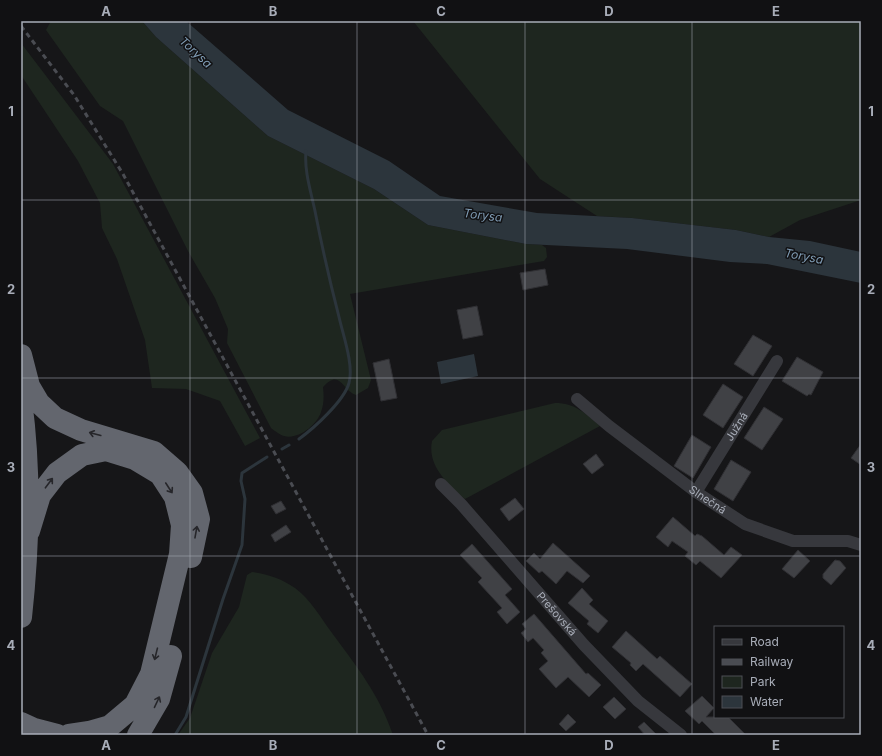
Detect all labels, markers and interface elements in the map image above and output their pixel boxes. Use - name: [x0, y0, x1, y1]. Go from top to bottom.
- text: A: [101, 3, 111, 19]
- text: B: [269, 3, 278, 19]
- text: C: [436, 3, 446, 19]
- text: D: [604, 3, 614, 19]
- text: E: [772, 3, 780, 19]
- water label: Torysa: [177, 33, 215, 71]
- text: 1: [8, 103, 14, 119]
- text: 1: [868, 103, 874, 119]
- water label: Torysa: [463, 205, 503, 225]
- water label: Torysa: [783, 245, 825, 267]
- text: 2: [7, 281, 15, 297]
- text: 2: [867, 281, 875, 297]
- street label: Južná: [722, 409, 751, 444]
- one-way arrow: [89, 429, 102, 437]
- text: 3: [7, 459, 15, 475]
- text: 3: [867, 459, 875, 475]
- one-way arrow: [45, 478, 53, 489]
- one-way arrow: [165, 482, 173, 493]
- street label: Slnečná: [686, 482, 729, 517]
- one-way arrow: [192, 526, 200, 539]
- street label: Prešovská: [534, 589, 580, 639]
- legend: [714, 626, 844, 718]
- text: Road: [750, 634, 779, 649]
- text: 4: [7, 637, 16, 653]
- text: 4: [867, 637, 876, 653]
- one-way arrow: [152, 647, 159, 660]
- text: Railway: [750, 654, 794, 669]
- text: Park: [750, 674, 776, 689]
- text: Water: [750, 694, 784, 709]
- one-way arrow: [154, 696, 161, 708]
- text: A: [101, 737, 111, 753]
- text: B: [269, 737, 278, 753]
- text: C: [436, 737, 446, 753]
- text: D: [604, 737, 614, 753]
- text: E: [772, 737, 780, 753]

